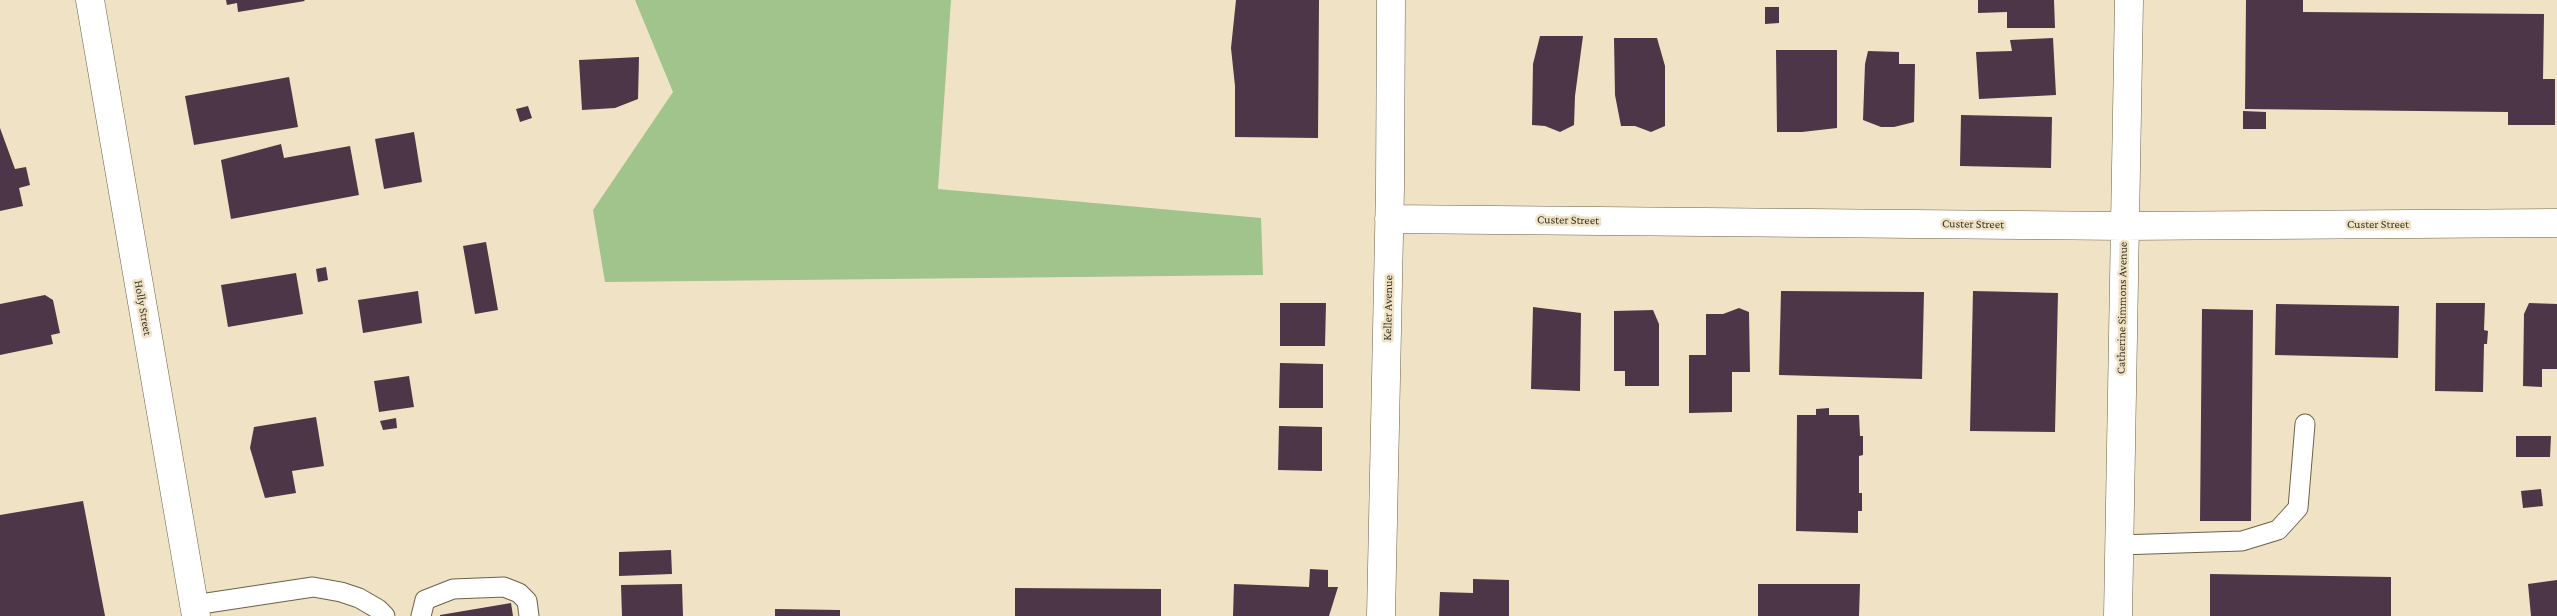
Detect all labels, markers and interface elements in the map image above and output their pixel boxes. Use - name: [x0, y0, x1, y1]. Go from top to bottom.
- street label: Custer Street: [1537, 212, 1599, 228]
- street label: Custer Street: [1942, 216, 2004, 232]
- street label: Custer Street: [2347, 217, 2409, 231]
- street label: Catherine Simmons Avenue: [2114, 242, 2130, 374]
- street label: Keller Avenue: [1380, 275, 1396, 341]
- street label: Holly Street: [131, 279, 155, 337]

